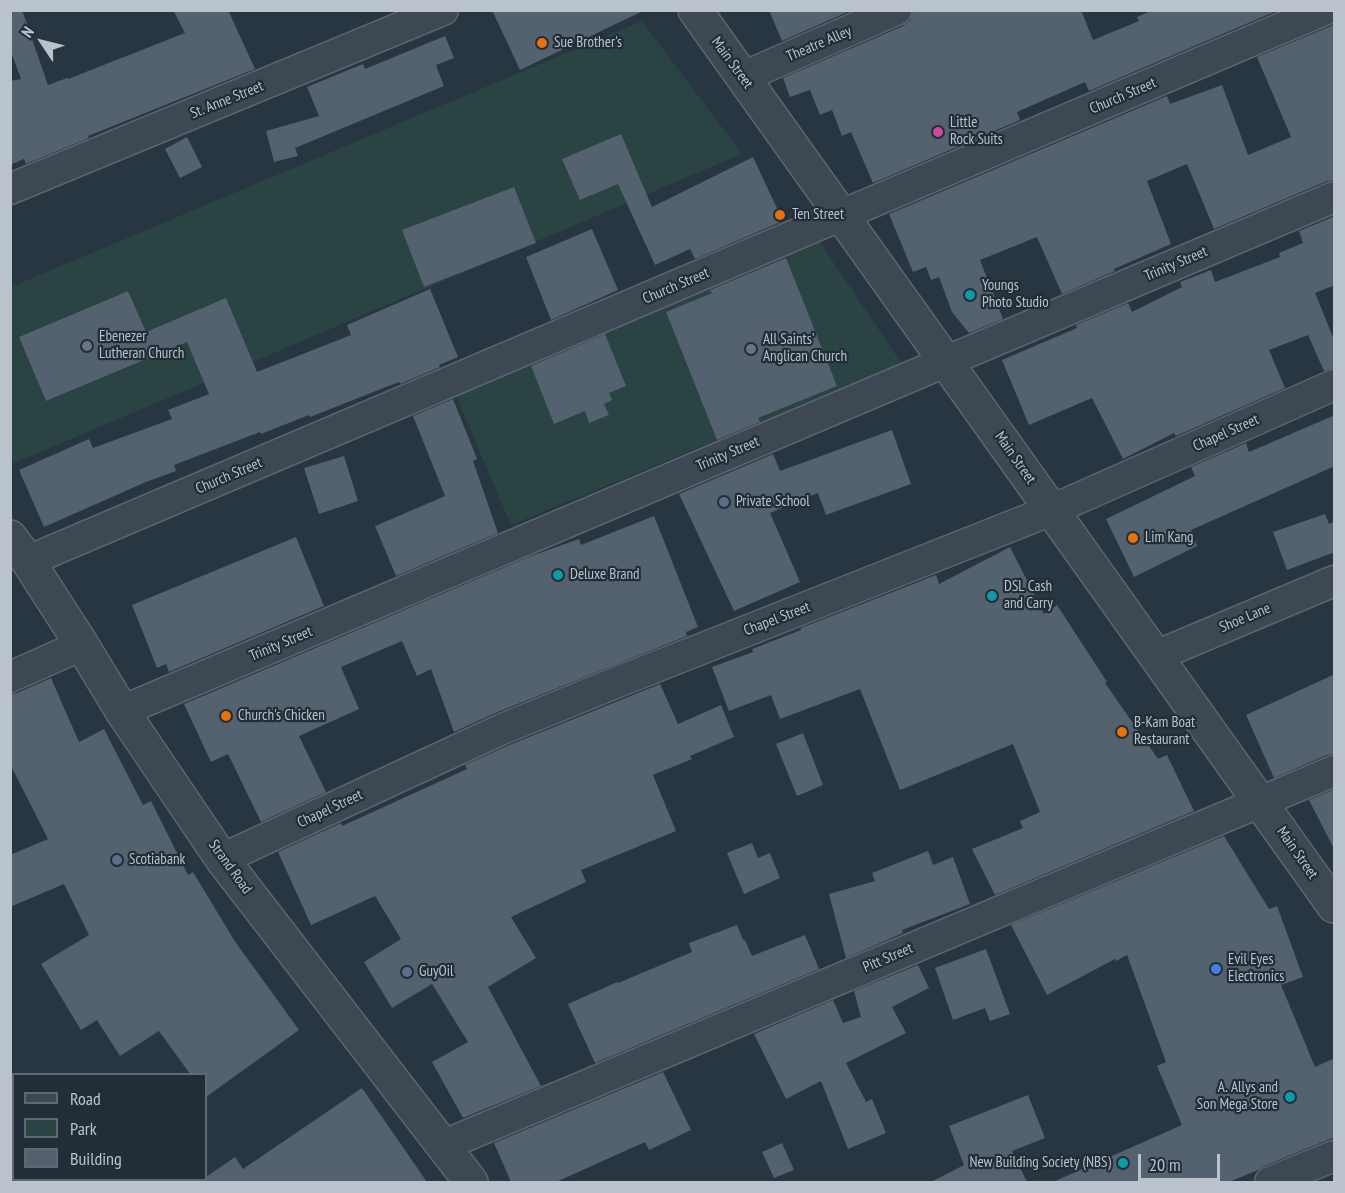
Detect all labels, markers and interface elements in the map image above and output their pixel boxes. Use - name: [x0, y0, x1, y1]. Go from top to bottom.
- north arrow: [12, 12, 72, 72]
- text: N: [17, 22, 38, 41]
- street label: Theatre Alley: [784, 22, 854, 66]
- place label: Sue Brother's: [554, 34, 622, 52]
- street label: Main Street: [707, 34, 757, 92]
- marker: Sue Brother's: [535, 36, 549, 50]
- street label: Church Street: [1087, 74, 1159, 118]
- street label: St. Anne Street: [188, 77, 266, 123]
- place label: Little Rock Suits: [950, 114, 1003, 149]
- marker: Little Rock Suits: [931, 125, 945, 139]
- place label: Ten Street: [792, 206, 844, 224]
- marker: Ten Street: [773, 208, 787, 222]
- street label: Trinity Street: [1142, 243, 1210, 285]
- street label: Church Street: [640, 264, 712, 308]
- place label: Youngs Photo Studio: [982, 277, 1049, 312]
- marker: Youngs Photo Studio: [963, 288, 977, 302]
- place label: Ebenezer Lutheran Church: [99, 328, 184, 363]
- place label: All Saints' Anglican Church: [763, 331, 847, 366]
- marker: Ebenezer Lutheran Church: [80, 339, 94, 353]
- marker: All Saints' Anglican Church: [744, 342, 758, 356]
- street label: Chapel Street: [1190, 411, 1262, 455]
- street label: Main Street: [991, 428, 1039, 488]
- street label: Trinity Street: [694, 433, 762, 475]
- street label: Church Street: [193, 454, 265, 498]
- place label: Private School: [736, 493, 810, 511]
- marker: Private School: [717, 495, 731, 509]
- place label: Lim Kang: [1145, 529, 1194, 547]
- marker: Lim Kang: [1126, 531, 1140, 545]
- place label: Deluxe Brand: [570, 566, 640, 584]
- marker: Deluxe Brand: [551, 568, 565, 582]
- place label: DSL Cash and Carry: [1004, 578, 1053, 613]
- marker: DSL Cash and Carry: [985, 589, 999, 603]
- street label: Chapel Street: [741, 598, 813, 640]
- street label: Shoe Lane: [1217, 599, 1273, 637]
- street label: Trinity Street: [247, 623, 315, 665]
- place label: Church's Chicken: [238, 707, 325, 725]
- marker: Church's Chicken: [219, 709, 233, 723]
- place label: B-Kam Boat Restaurant: [1134, 714, 1195, 749]
- marker: B-Kam Boat Restaurant: [1115, 725, 1129, 739]
- street label: Chapel Street: [295, 786, 365, 832]
- street label: Main Street: [1273, 823, 1321, 883]
- street label: Strand Road: [204, 836, 256, 898]
- place label: Scotiabank: [129, 851, 185, 869]
- marker: Scotiabank: [110, 853, 124, 867]
- street label: Pitt Street: [860, 939, 916, 977]
- place label: Evil Eyes Electronics: [1228, 951, 1284, 986]
- marker: Evil Eyes Electronics: [1209, 962, 1223, 976]
- place label: GuyOil: [419, 963, 454, 981]
- marker: GuyOil: [400, 965, 414, 979]
- legend: [12, 1073, 207, 1181]
- place label: A. Allys and Son Mega Store: [1197, 1079, 1278, 1114]
- text: Road: [70, 1087, 101, 1110]
- marker: A. Allys and Son Mega Store: [1283, 1090, 1297, 1104]
- text: Park: [70, 1117, 97, 1140]
- scale bar: [1141, 1142, 1224, 1180]
- text: Building: [70, 1147, 122, 1170]
- text: 20 m: [1149, 1153, 1181, 1176]
- place label: New Building Society (NBS): [969, 1154, 1111, 1172]
- marker: New Building Society (NBS): [1116, 1156, 1130, 1170]

